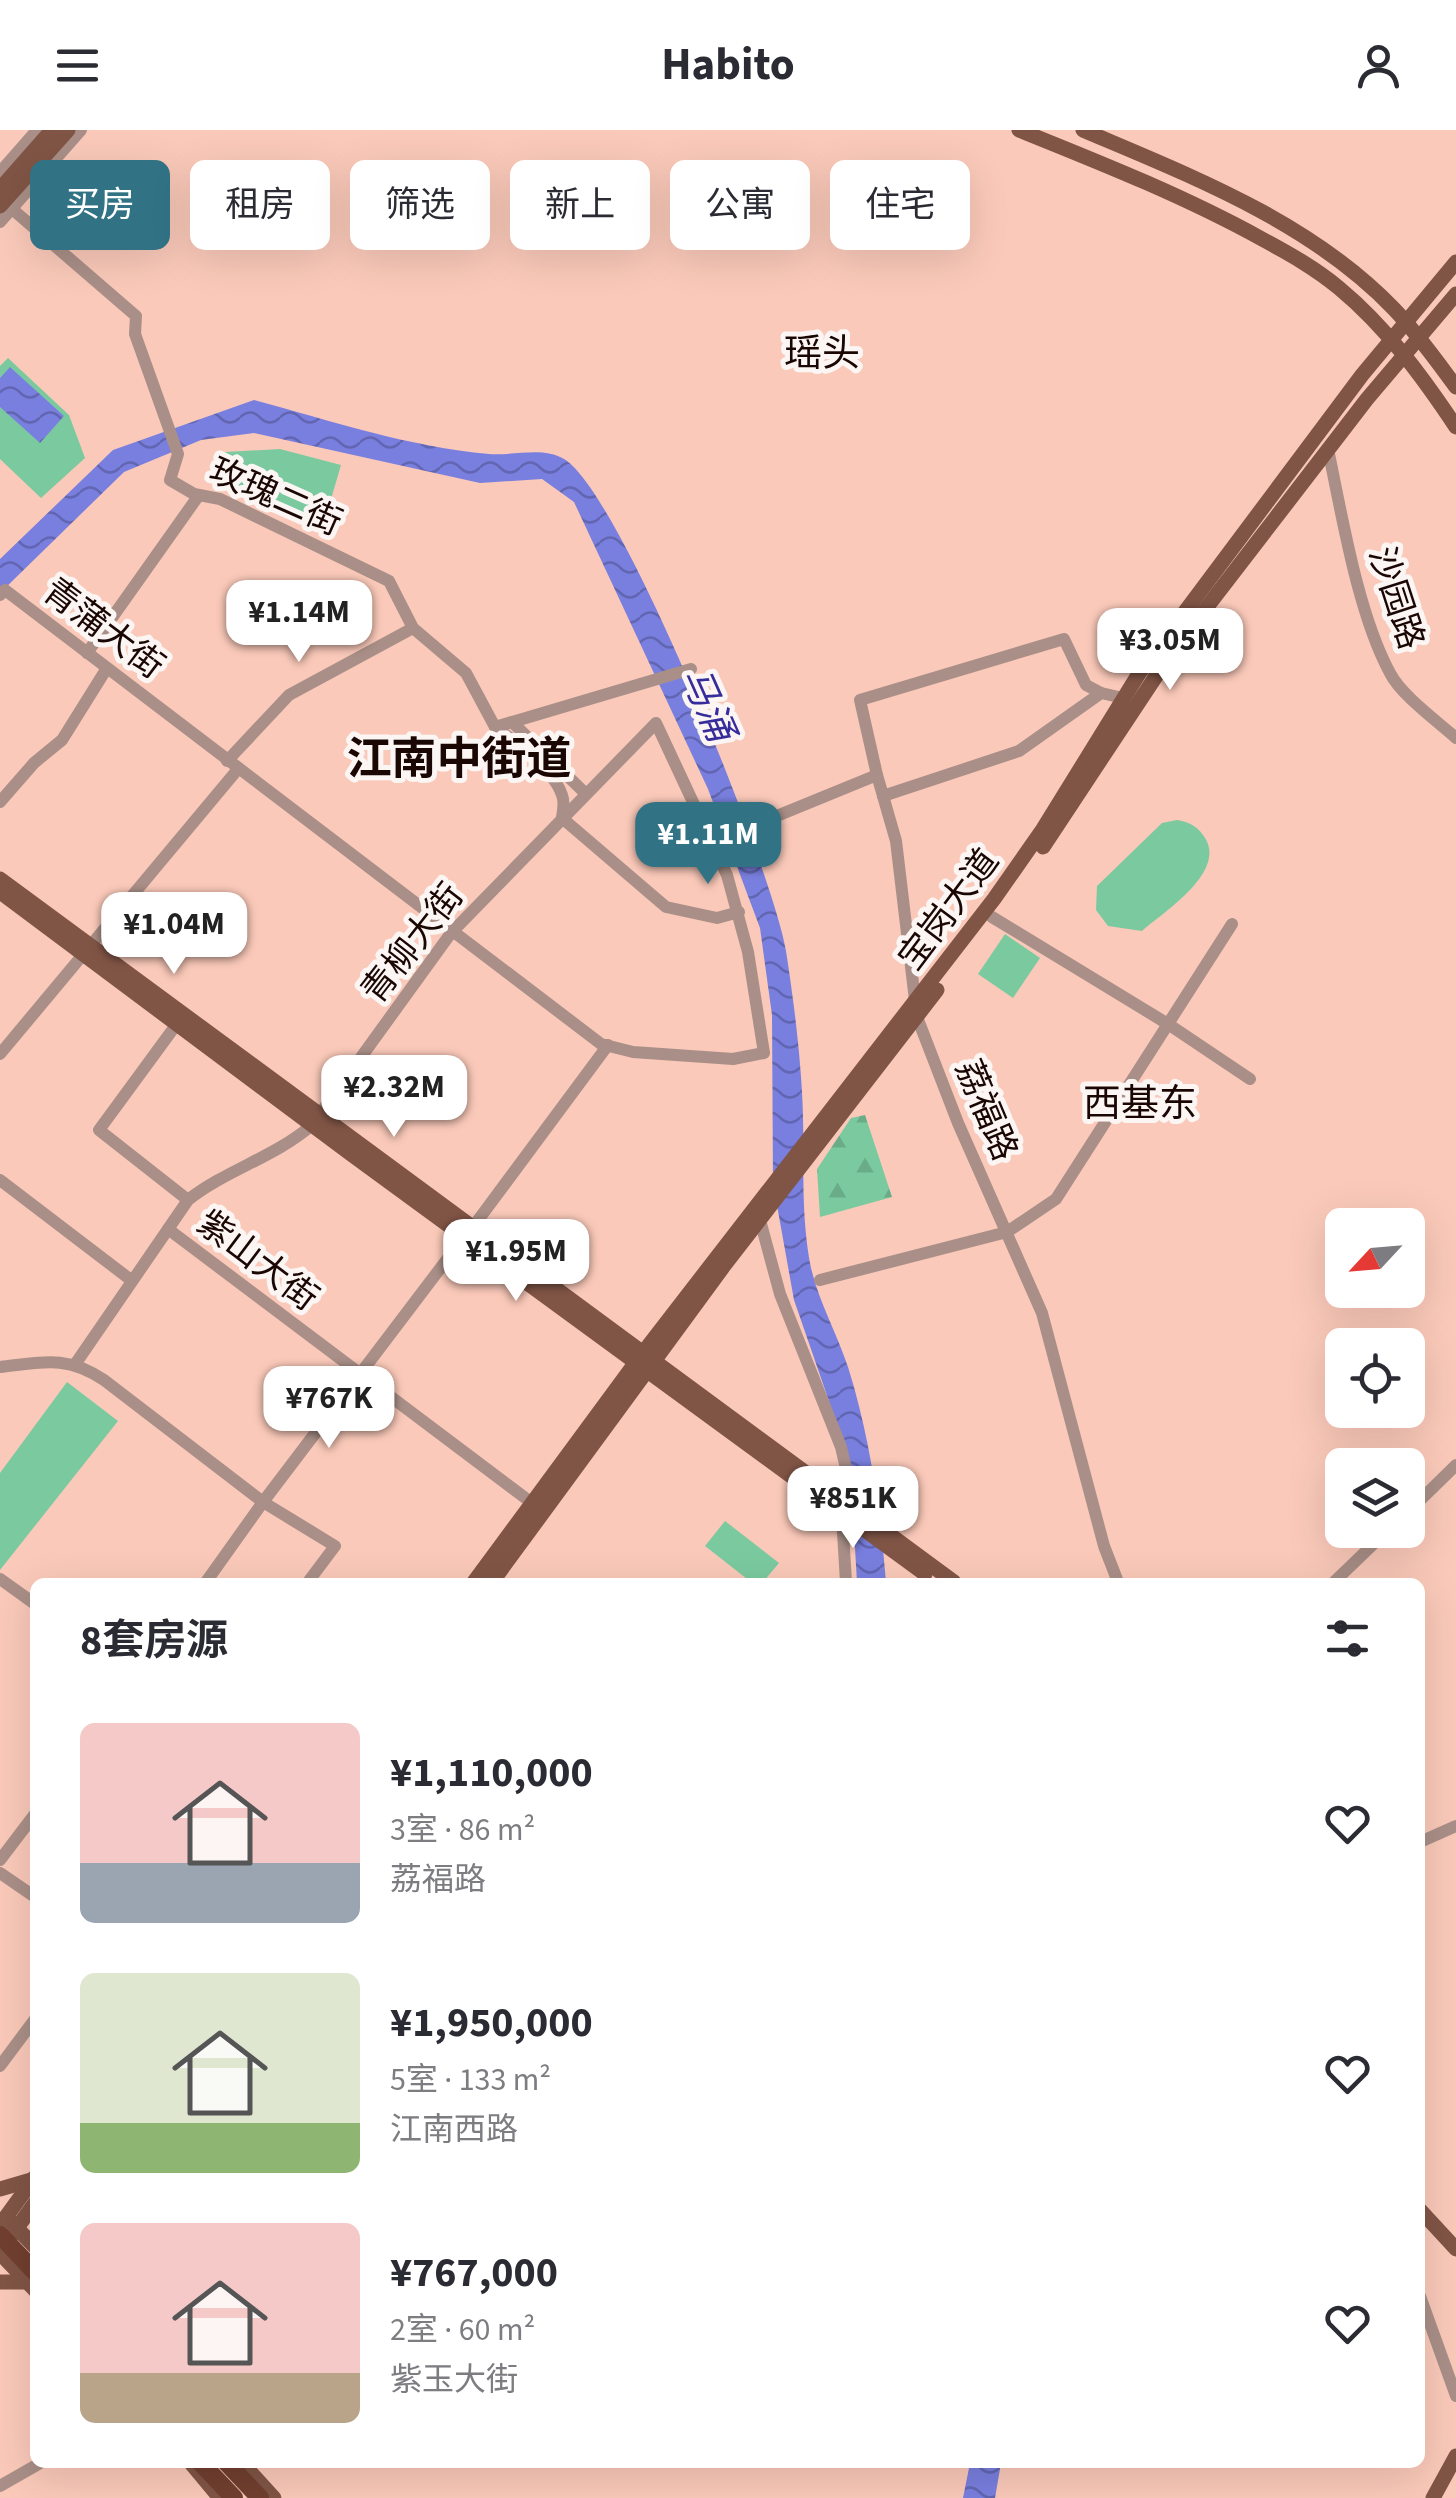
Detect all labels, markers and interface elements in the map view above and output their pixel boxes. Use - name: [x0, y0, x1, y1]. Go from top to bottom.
- text: Habito: [661, 33, 795, 97]
- icon: menu: [50, 38, 105, 93]
- icon: person: [1351, 38, 1406, 93]
- chip: 买房: [30, 160, 170, 250]
- chip: 租房: [190, 160, 330, 250]
- chip: 筛选: [350, 160, 490, 250]
- chip: 新上: [510, 160, 650, 250]
- chip: 公寓: [670, 160, 810, 250]
- chip: 住宅: [830, 160, 970, 250]
- district label: 瑶头: [784, 327, 860, 381]
- street label: 玫瑰二街: [201, 446, 350, 548]
- street label: 沙园路: [1356, 541, 1436, 656]
- street label: 青蒲大街: [32, 567, 174, 691]
- pin: ¥1.14M: [218, 580, 380, 665]
- text: ¥1.14M: [248, 589, 350, 635]
- pin: ¥3.05M: [1089, 608, 1251, 693]
- text: ¥3.05M: [1119, 617, 1221, 663]
- water label: 马涌: [667, 659, 749, 754]
- district label: 江南中街道: [346, 728, 572, 792]
- pin: ¥1.11M: [627, 802, 789, 887]
- text: ¥1.11M: [657, 811, 759, 857]
- street label: 宝岗大道: [887, 839, 1011, 981]
- street label: 青柳大街: [350, 873, 476, 1014]
- pin: ¥1.04M: [93, 892, 255, 977]
- text: ¥1.04M: [123, 901, 225, 947]
- street label: 荔福路: [943, 1052, 1030, 1168]
- pin: ¥2.32M: [313, 1055, 475, 1140]
- text: ¥2.32M: [343, 1064, 445, 1110]
- district label: 西基东: [1083, 1077, 1197, 1131]
- street label: 紫山大街: [186, 1199, 328, 1323]
- north arrow: [1325, 1208, 1425, 1308]
- map controls: [1325, 1208, 1425, 1548]
- pin: ¥1.95M: [435, 1219, 597, 1304]
- text: ¥1.95M: [465, 1228, 567, 1274]
- button: locate: [1325, 1328, 1425, 1428]
- pin: ¥767K: [259, 1366, 399, 1451]
- text: ¥767K: [285, 1375, 373, 1421]
- button: layers: [1325, 1448, 1425, 1548]
- pin: ¥851K: [783, 1466, 923, 1551]
- text: ¥851K: [809, 1475, 897, 1521]
- text: 8套房源: [80, 1611, 228, 1671]
- icon: filters: [1320, 1611, 1375, 1666]
- text: ¥1,110,000: [390, 1743, 593, 1803]
- icon: home: [160, 1763, 280, 1883]
- icon: heart: [1320, 1796, 1375, 1851]
- text: 3室 · 86 m²: [390, 1807, 535, 1853]
- text: 荔福路: [390, 1857, 486, 1903]
- text: ¥1,950,000: [390, 1993, 593, 2053]
- icon: home: [160, 2013, 280, 2133]
- icon: heart: [1320, 2046, 1375, 2101]
- text: 5室 · 133 m²: [390, 2057, 551, 2103]
- text: 江南西路: [390, 2107, 518, 2153]
- text: ¥767,000: [390, 2243, 558, 2303]
- icon: home: [160, 2263, 280, 2383]
- icon: heart: [1320, 2296, 1375, 2351]
- text: 2室 · 60 m²: [390, 2307, 535, 2353]
- text: 紫玉大街: [390, 2357, 518, 2403]

